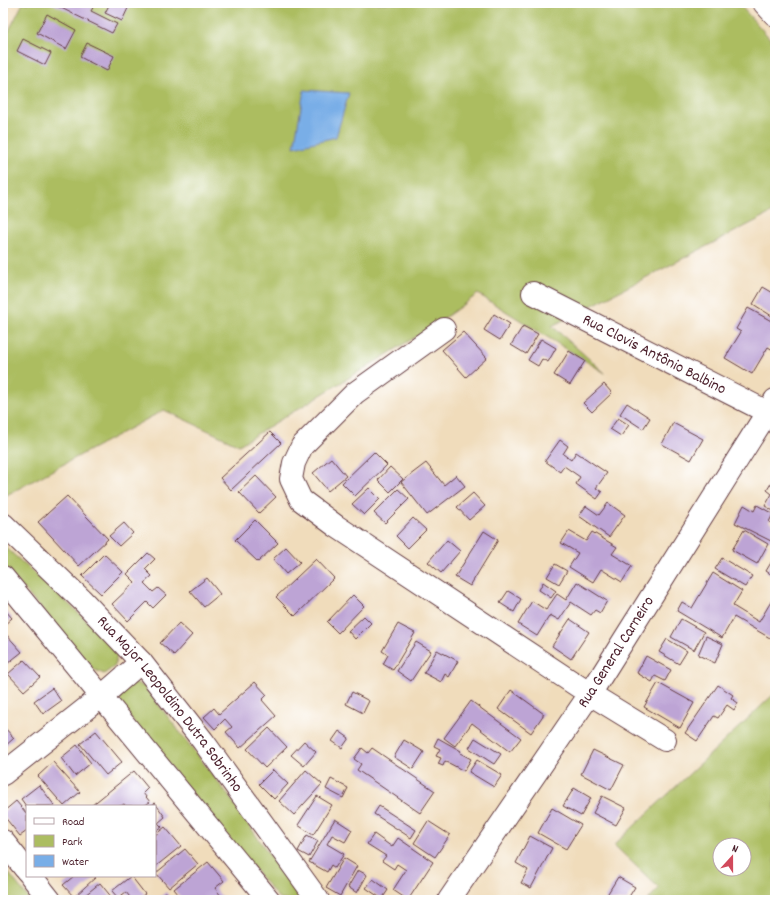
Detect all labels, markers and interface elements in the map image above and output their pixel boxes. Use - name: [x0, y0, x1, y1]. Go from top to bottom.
- street label: Rua Clovis Antônio Balbino: [578, 308, 730, 401]
- street label: Rua General Carneiro: [572, 592, 660, 713]
- street label: Rua Major Leopoldino Dutra Sobrinho: [91, 611, 248, 797]
- legend: [26, 805, 156, 877]
- text: Road: [62, 814, 84, 831]
- text: Park: [62, 834, 83, 851]
- north arrow: [712, 837, 752, 877]
- text: N: [729, 841, 741, 858]
- text: Water: [62, 854, 89, 871]

